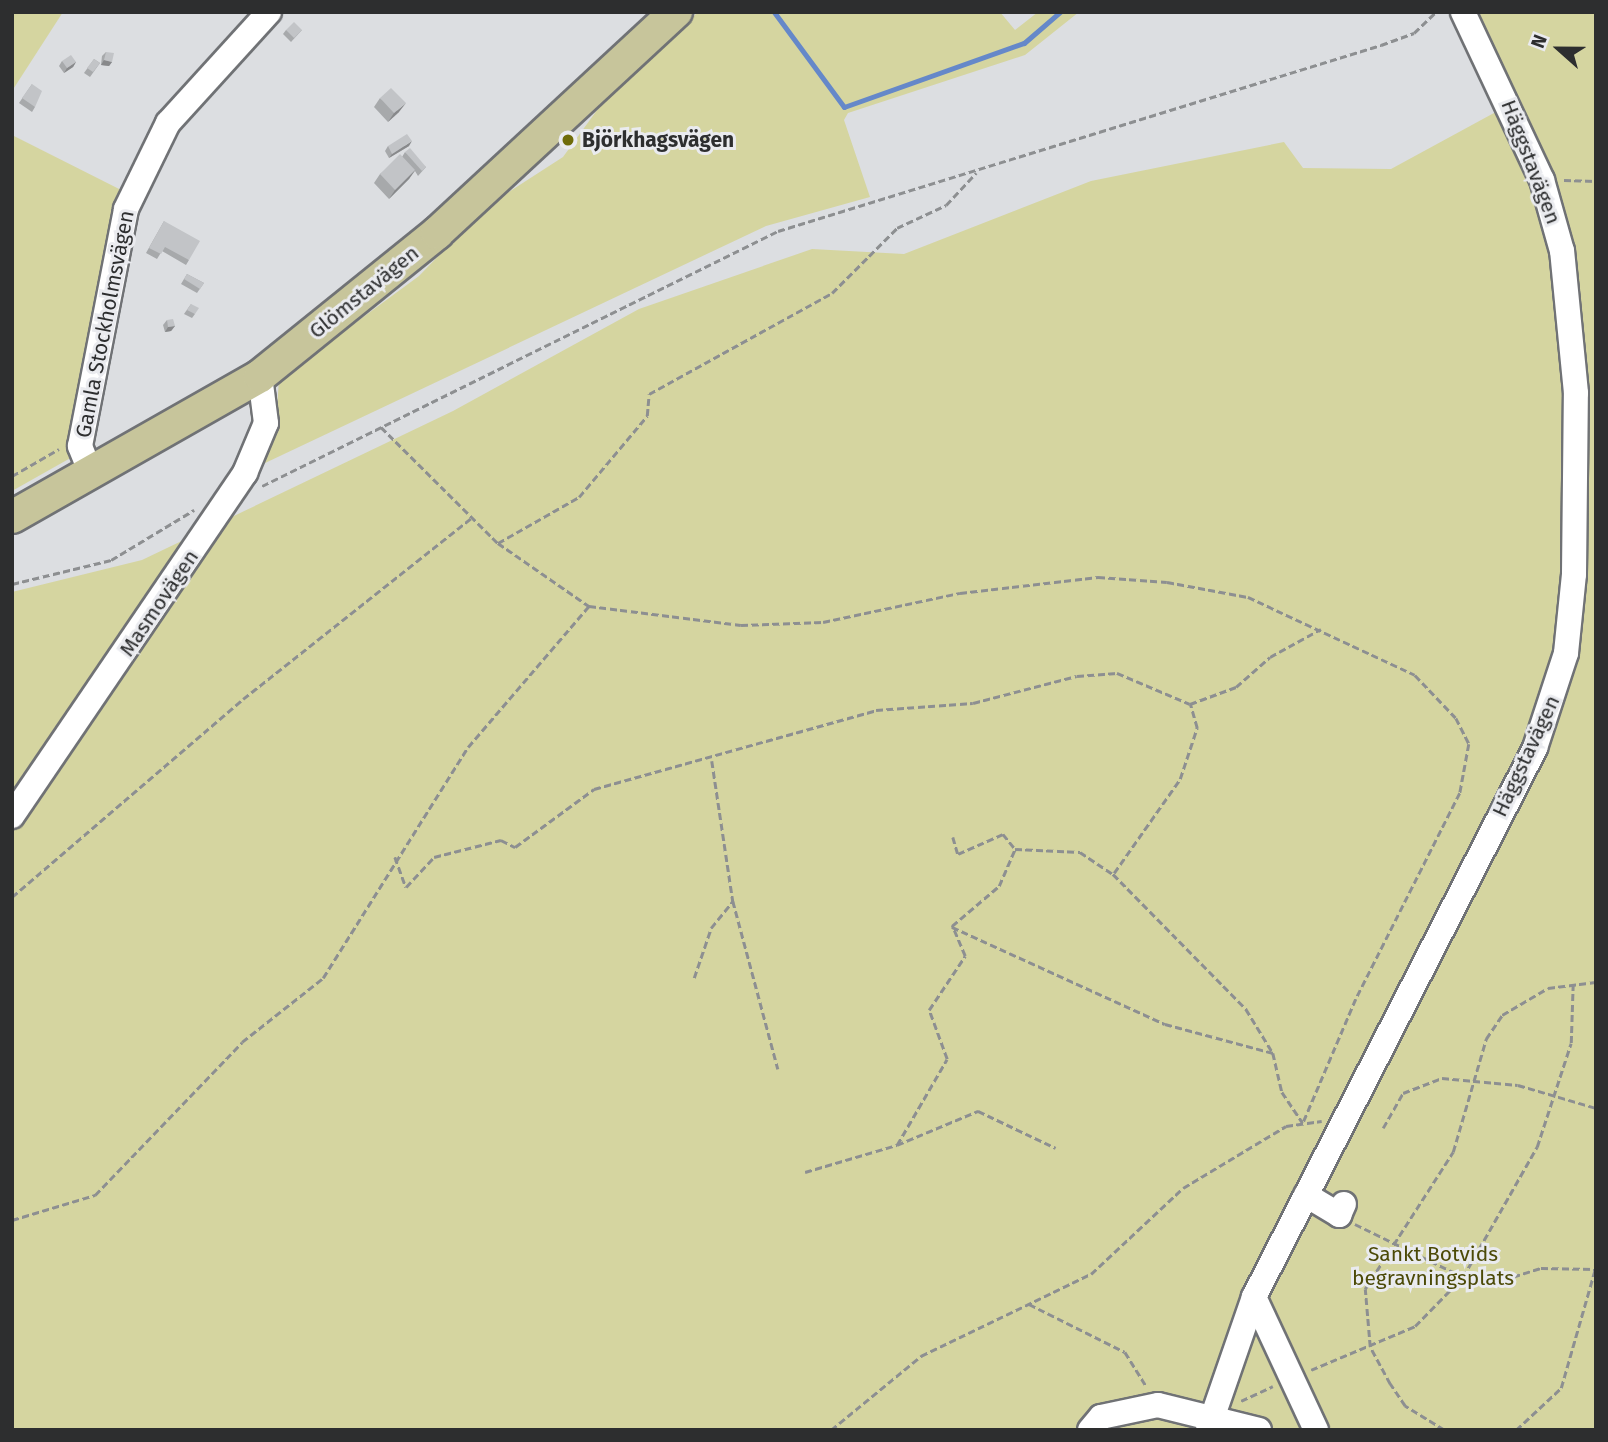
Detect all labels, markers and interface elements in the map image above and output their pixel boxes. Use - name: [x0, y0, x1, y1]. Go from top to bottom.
- north arrow: [1524, 14, 1594, 84]
- text: N: [1526, 31, 1552, 51]
- street label: Häggstavägen: [1496, 96, 1566, 228]
- place label: Björkhagsvägen: [582, 127, 734, 153]
- marker: Björkhagsvägen: [560, 132, 576, 148]
- street label: Gamla Stockholmsvägen: [71, 208, 139, 440]
- street label: Glömstavägen: [304, 240, 424, 344]
- street label: Masmovägen: [114, 545, 204, 661]
- street label: Häggstavägen: [1487, 691, 1565, 821]
- park label: Sankt Botvids begravningsplats: [1352, 1241, 1514, 1291]

